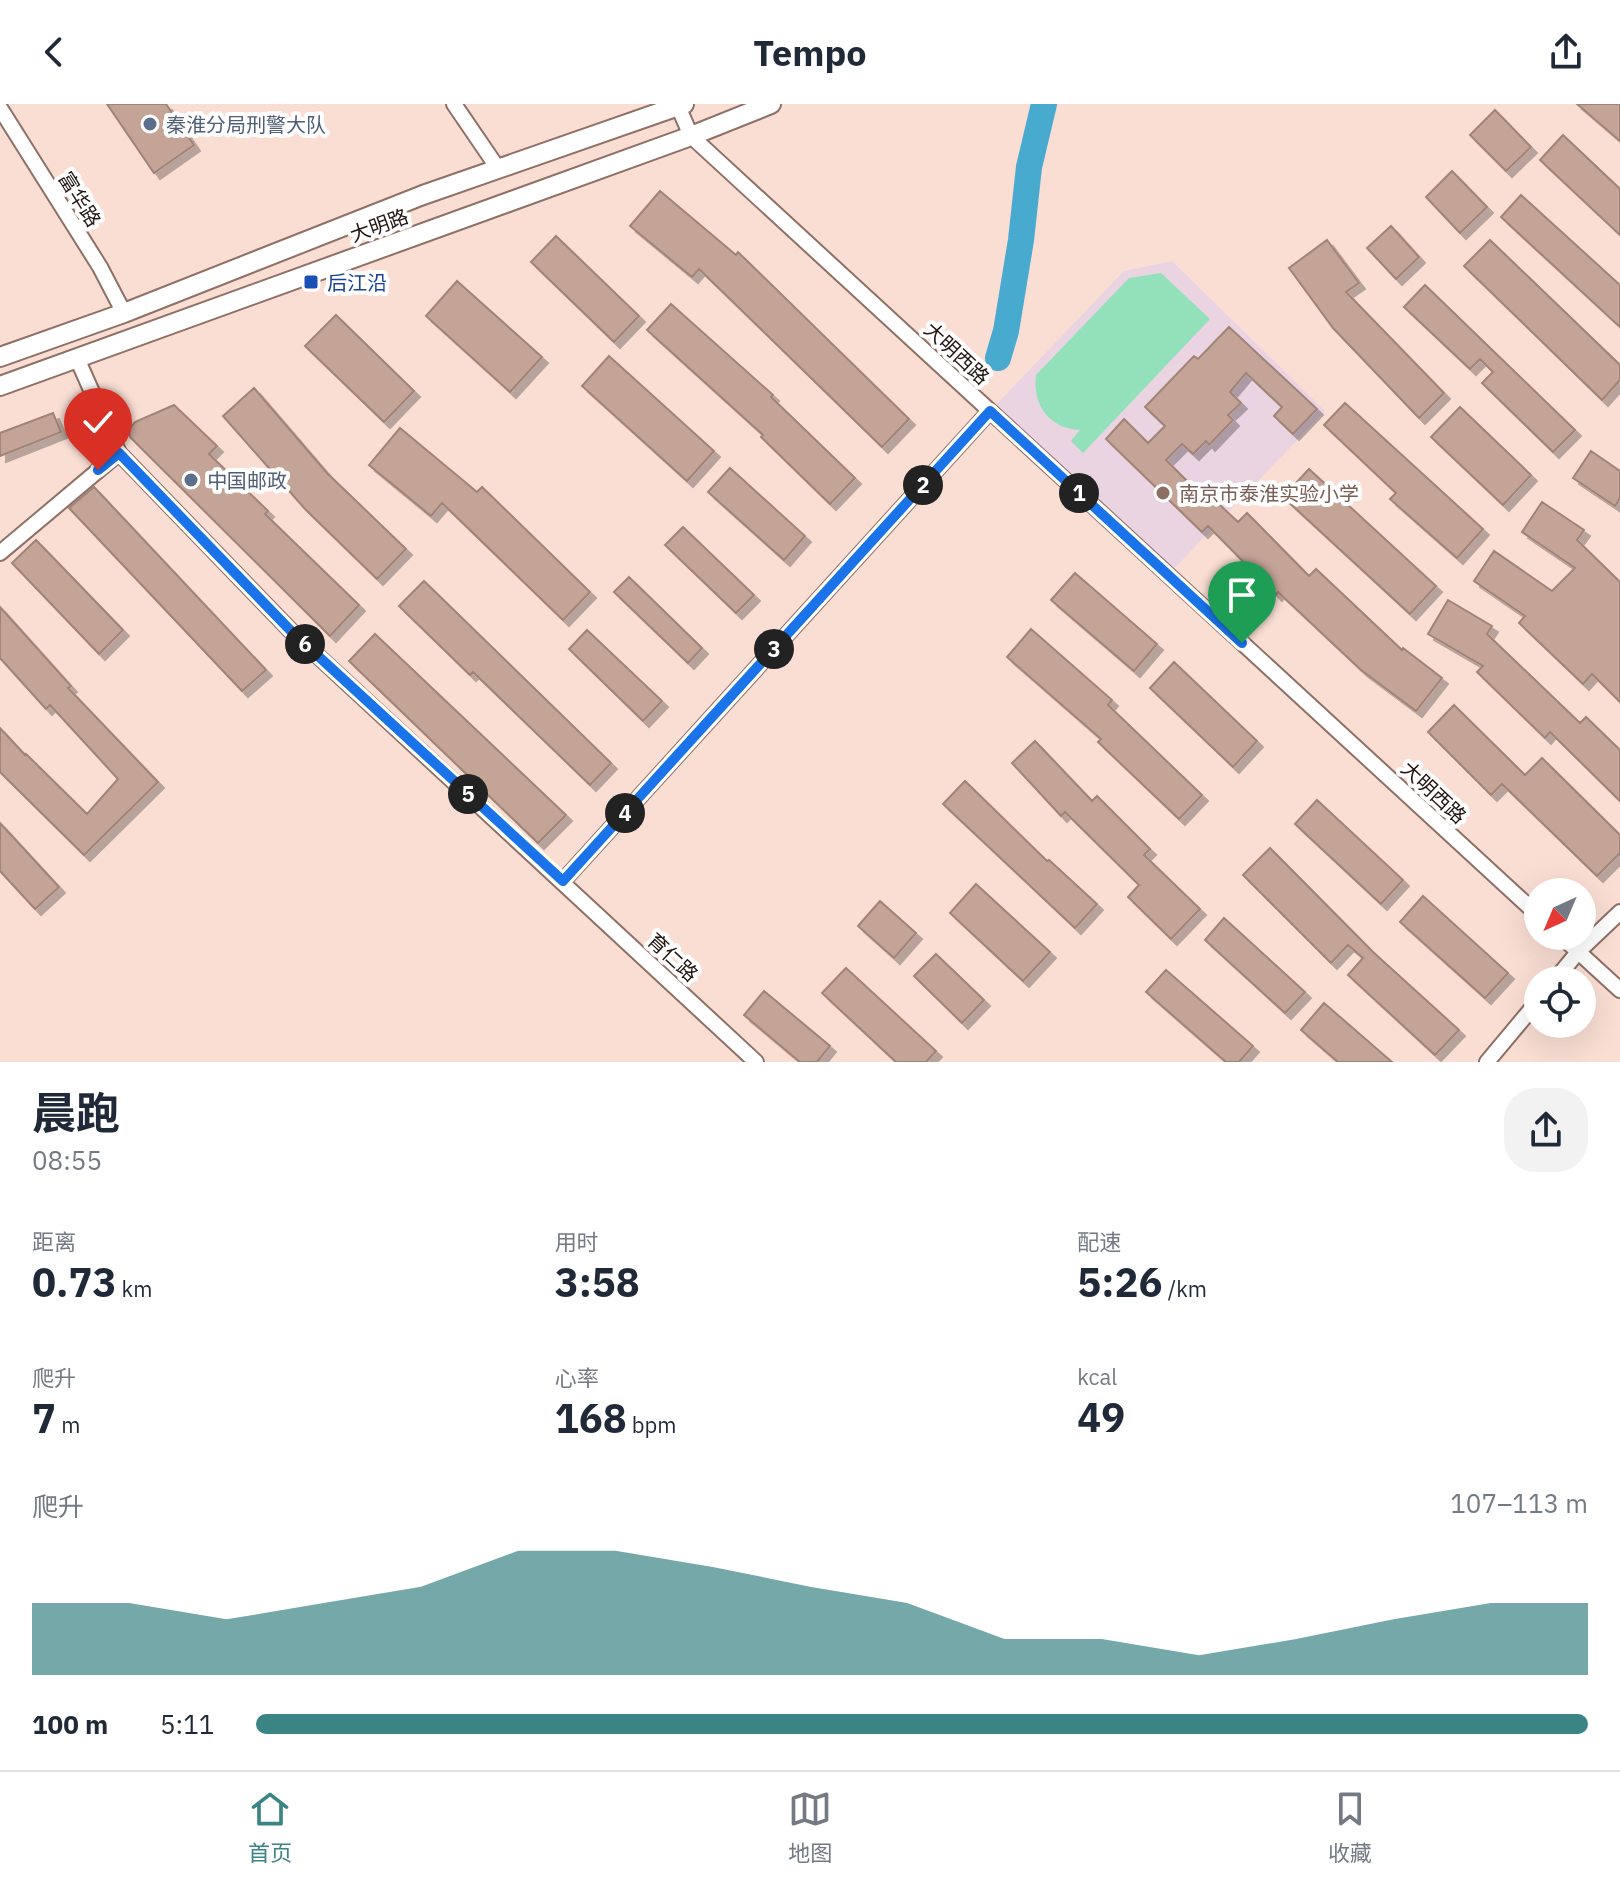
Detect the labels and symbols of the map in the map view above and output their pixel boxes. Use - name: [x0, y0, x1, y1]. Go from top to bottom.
- place label: 秦淮分局刑警大队: [166, 111, 326, 138]
- marker: 秦淮分局刑警大队: [141, 115, 159, 133]
- street label: 富华路: [53, 166, 107, 232]
- street label: 大明路: [346, 202, 412, 248]
- place label: 后江沿: [327, 269, 387, 296]
- marker: 后江沿: [302, 273, 320, 291]
- street label: 大明西路: [919, 316, 995, 390]
- pin: [64, 388, 132, 470]
- pin: 2: [903, 465, 943, 505]
- place label: 中国邮政: [207, 467, 287, 494]
- marker: 中国邮政: [182, 471, 200, 489]
- pin: 1: [1059, 473, 1099, 513]
- place label: 南京市泰淮实验小学: [1179, 480, 1359, 507]
- marker: 南京市泰淮实验小学: [1154, 484, 1172, 502]
- pin: [1208, 561, 1276, 643]
- pin: 6: [285, 624, 325, 664]
- pin: 3: [754, 629, 794, 669]
- street label: 大明西路: [1396, 755, 1472, 829]
- pin: 5: [448, 774, 488, 814]
- pin: 4: [605, 793, 645, 833]
- north arrow: [1524, 878, 1596, 950]
- street label: 育仁路: [642, 927, 704, 987]

